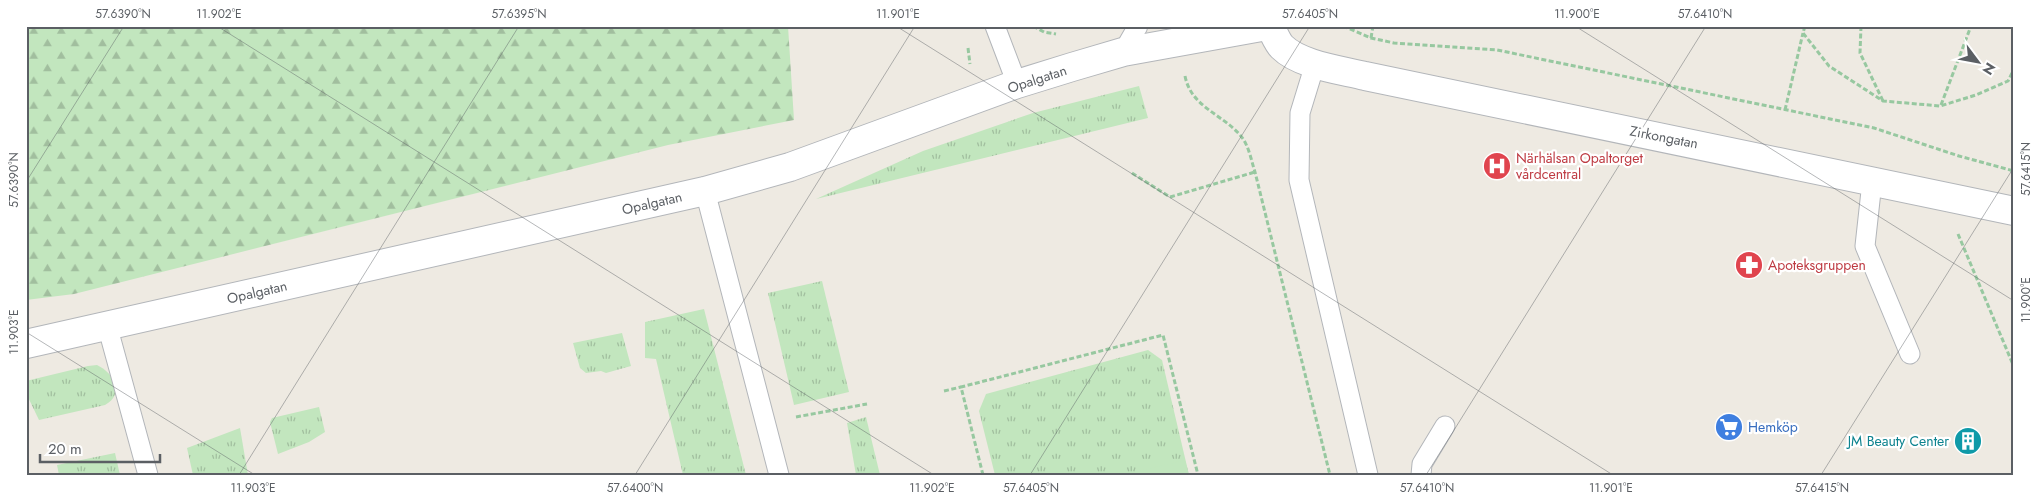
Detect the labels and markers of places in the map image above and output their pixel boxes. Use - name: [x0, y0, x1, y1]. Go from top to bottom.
- place label: Närhälsan Opaltorget vårdcentral: [1516, 148, 1644, 184]
- hospital icon: Närhälsan Opaltorget vårdcentral: [1482, 151, 1512, 181]
- pharmacy icon: Apoteksgruppen: [1734, 250, 1764, 280]
- place label: Apoteksgruppen: [1768, 255, 1866, 275]
- supermarket icon: Hemköp: [1714, 412, 1744, 442]
- place label: Hemköp: [1748, 417, 1798, 437]
- building icon: JM Beauty Center: [1953, 426, 1983, 456]
- place label: JM Beauty Center: [1846, 431, 1949, 451]

